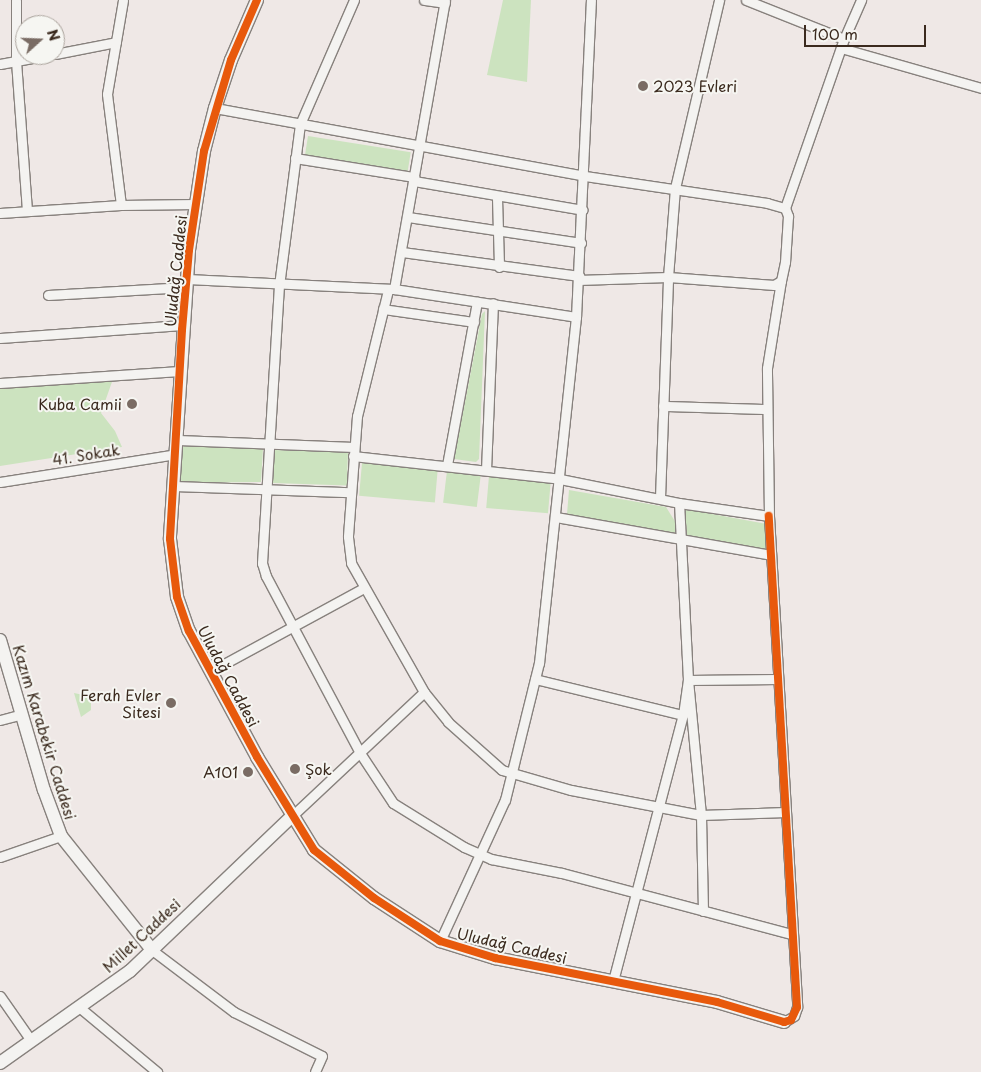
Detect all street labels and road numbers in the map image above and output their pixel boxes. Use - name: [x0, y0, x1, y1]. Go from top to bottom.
- street label: Uludağ Caddesi: [160, 214, 190, 328]
- street label: 41. Sokak: [50, 440, 122, 468]
- street label: Uludağ Caddesi: [195, 622, 263, 730]
- street label: Kazım Karabekir Caddesi: [10, 642, 80, 822]
- street label: Millet Caddesi: [97, 894, 185, 976]
- street label: Uludağ Caddesi: [455, 924, 569, 966]

